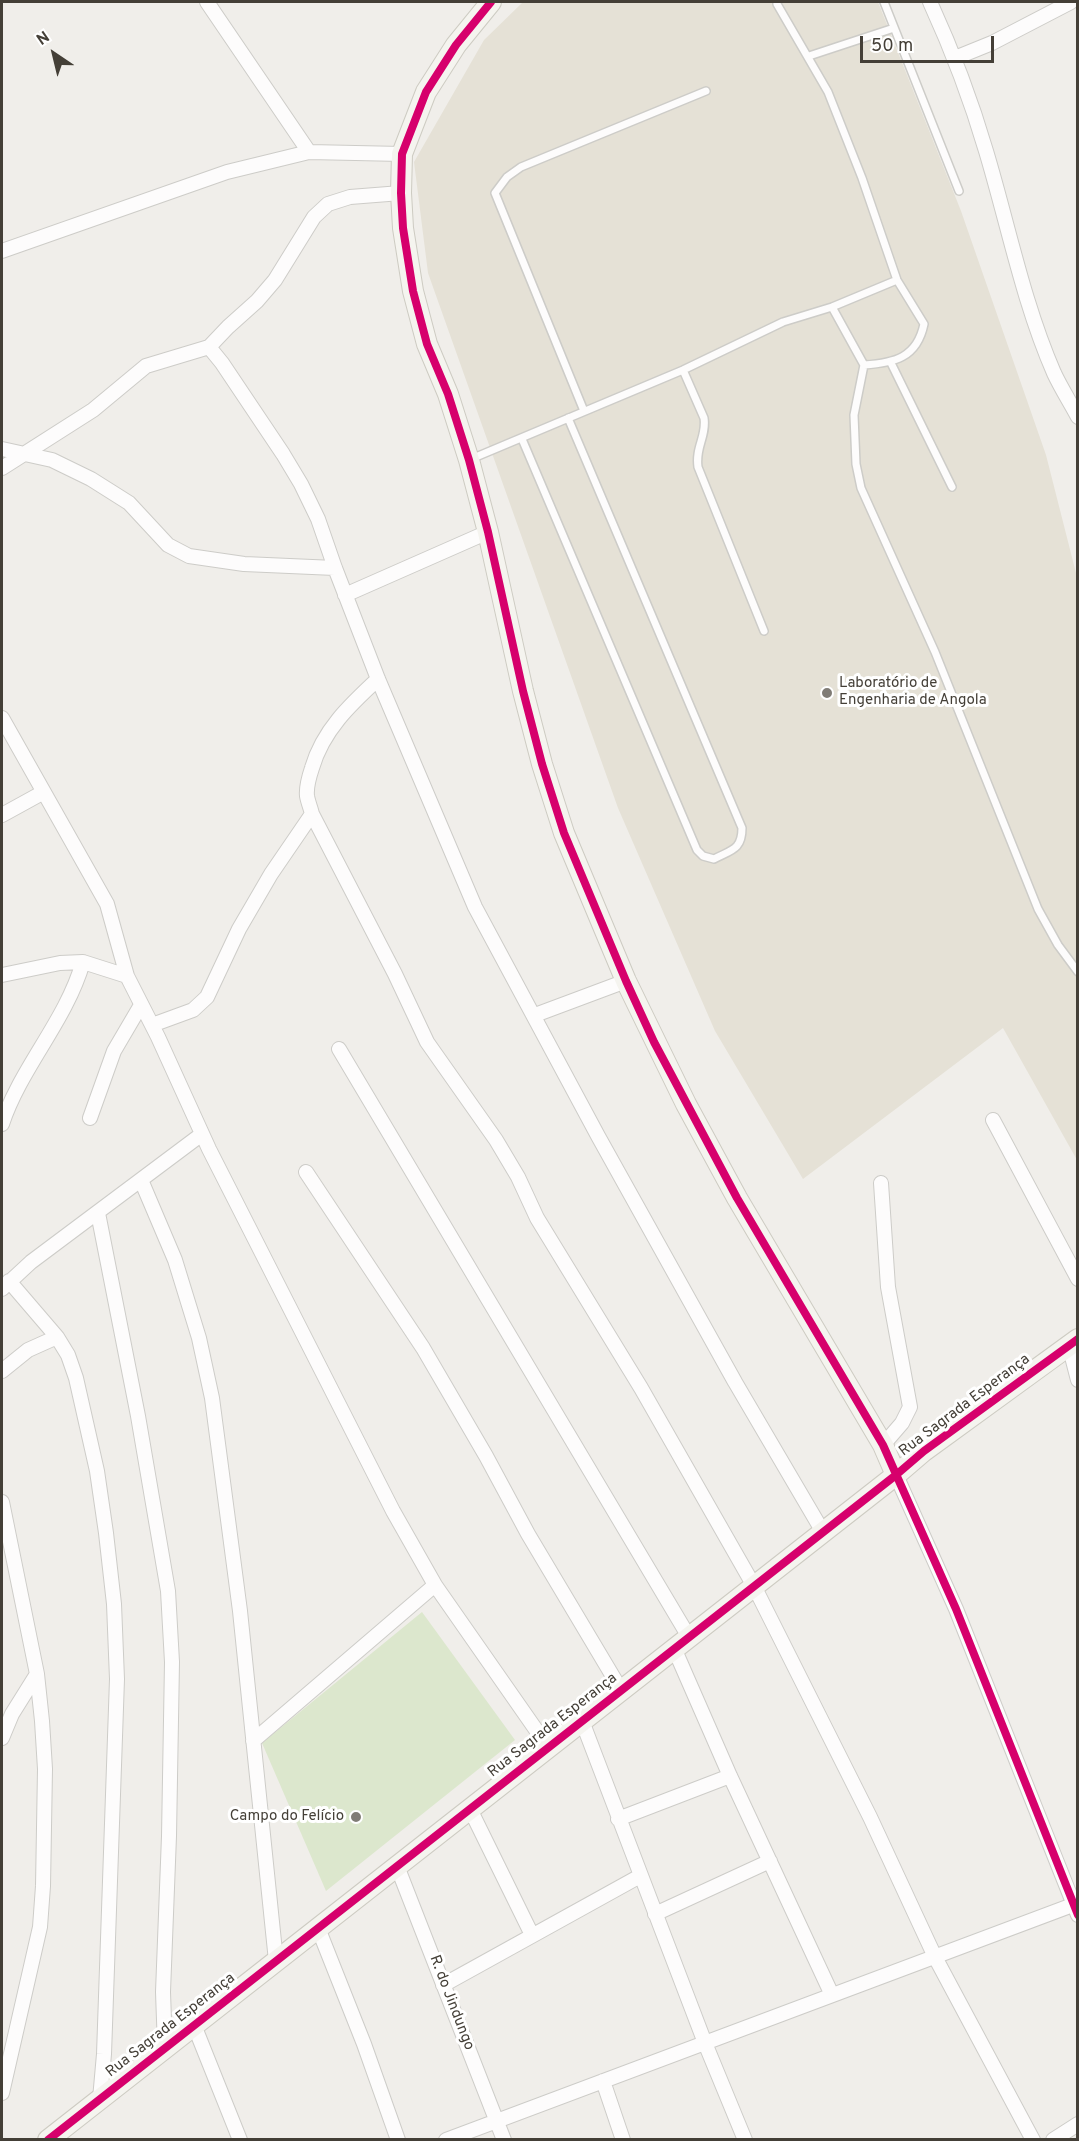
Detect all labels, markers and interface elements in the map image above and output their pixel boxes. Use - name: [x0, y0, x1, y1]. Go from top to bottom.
- north arrow: [24, 24, 84, 84]
- scale bar: [863, 24, 996, 62]
- text: N: [33, 28, 54, 51]
- text: 50 m: [871, 35, 913, 58]
- place label: Laboratório de Engenharia de Angola: [839, 675, 987, 710]
- marker: Laboratório de Engenharia de Angola: [820, 686, 834, 700]
- street label: Rua Sagrada Esperança: [896, 1351, 1034, 1461]
- street label: Rua Sagrada Esperança: [485, 1670, 621, 1782]
- place label: Campo do Felício: [230, 1808, 344, 1826]
- marker: Campo do Felício: [349, 1810, 363, 1824]
- street label: R. do Jindungo: [425, 1953, 477, 2053]
- street label: Rua Sagrada Esperança: [103, 1970, 239, 2082]

